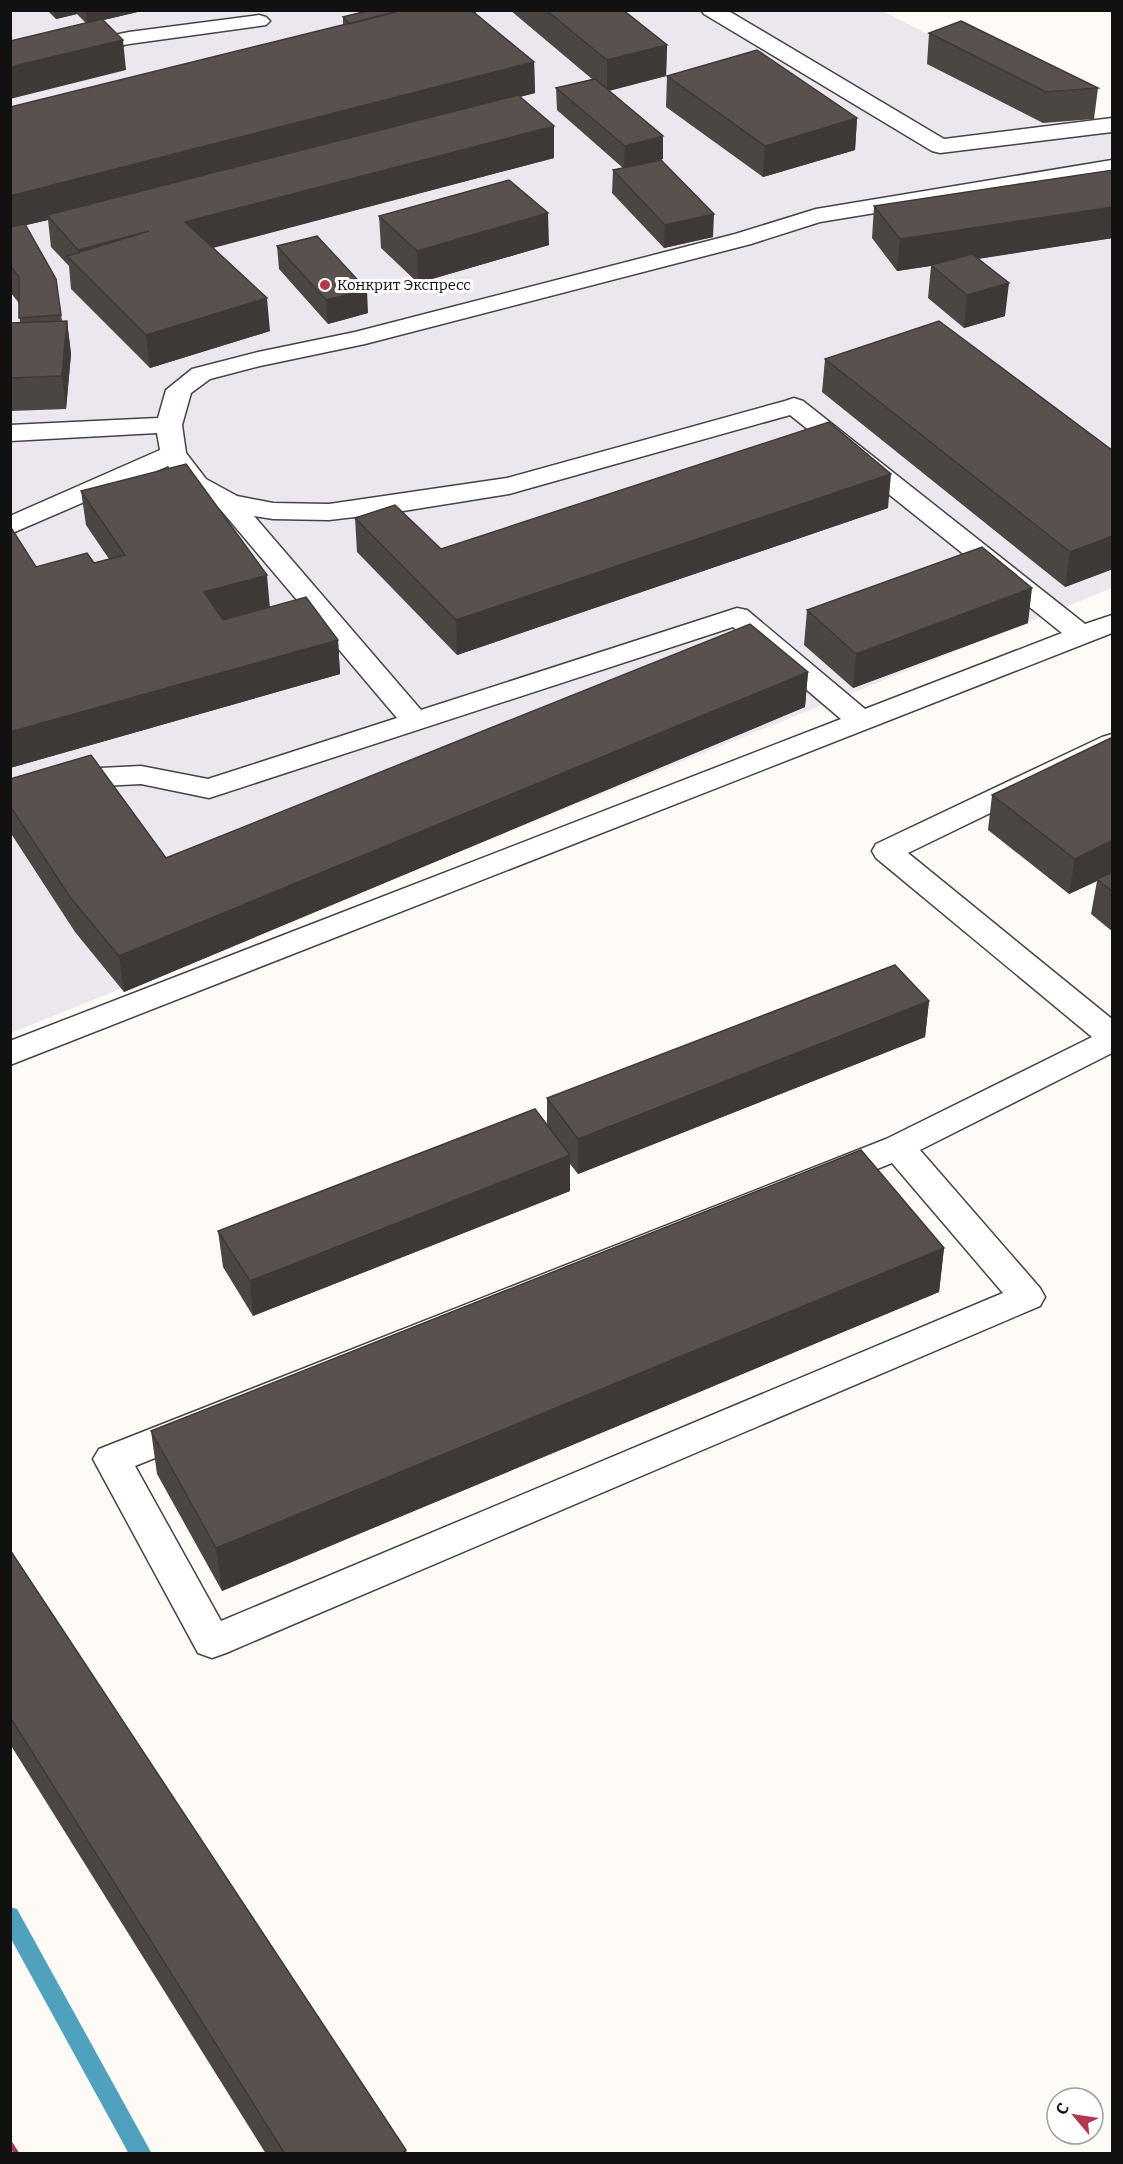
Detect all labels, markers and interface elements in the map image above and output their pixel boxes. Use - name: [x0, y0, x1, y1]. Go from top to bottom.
- place label: Конкрит Экспресс: [337, 276, 471, 294]
- marker: Конкрит Экспресс: [318, 278, 332, 292]
- north arrow: [1045, 2086, 1105, 2146]
- text: С: [1052, 2100, 1073, 2118]

